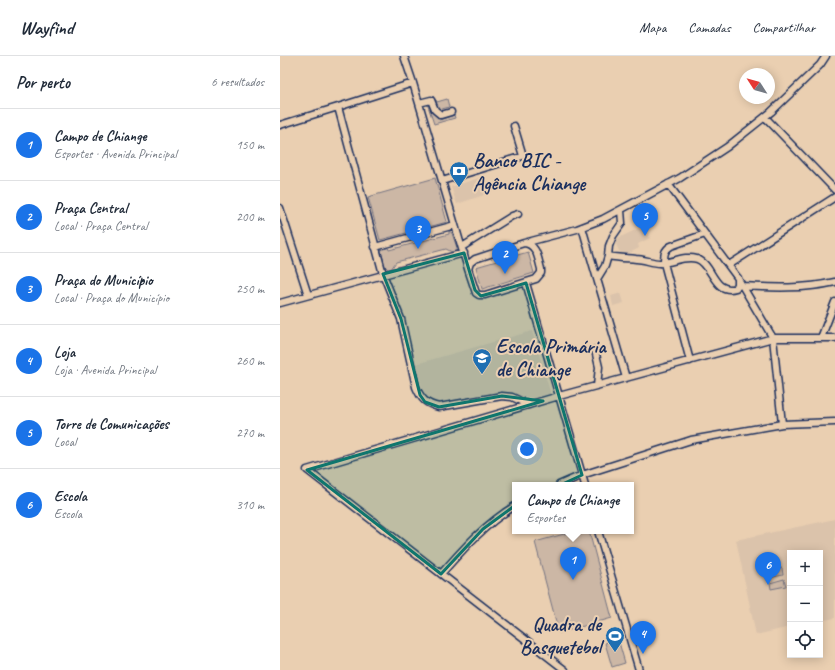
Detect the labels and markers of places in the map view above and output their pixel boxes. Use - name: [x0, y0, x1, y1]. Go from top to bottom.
- place label: Banco BIC - Agência Chiange: [473, 148, 586, 196]
- bank icon: Banco BIC - Agência Chiange: [448, 160, 470, 188]
- pin: 5: [632, 203, 658, 236]
- pin: 3: [405, 216, 431, 249]
- pin: 2: [492, 241, 518, 274]
- place label: Escola Primária de Chiange: [496, 334, 607, 382]
- school or university icon: Escola Primária de Chiange: [471, 347, 493, 375]
- pin: 1: [560, 547, 586, 580]
- pin: 6: [755, 552, 781, 585]
- place label: Quadra de Basquetebol: [520, 612, 604, 660]
- pin: 4: [630, 621, 656, 654]
- sports icon: Quadra de Basquetebol: [604, 625, 626, 653]

